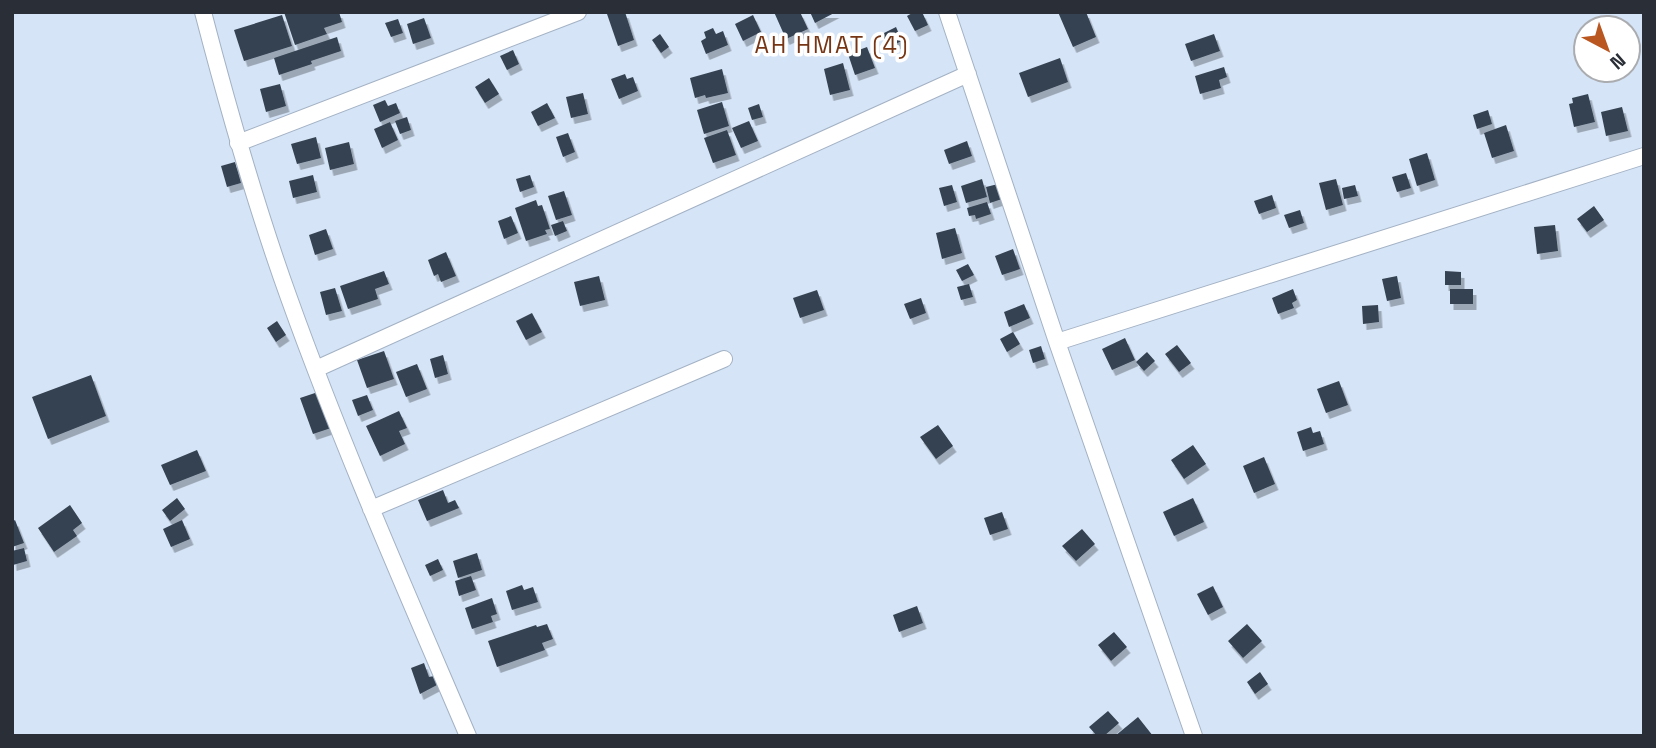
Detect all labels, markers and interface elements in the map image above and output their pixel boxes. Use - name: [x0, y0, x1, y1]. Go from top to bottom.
- north arrow: [1572, 14, 1642, 84]
- district label: AH HMAT (4): [754, 30, 910, 60]
- text: N: [1605, 48, 1631, 75]

